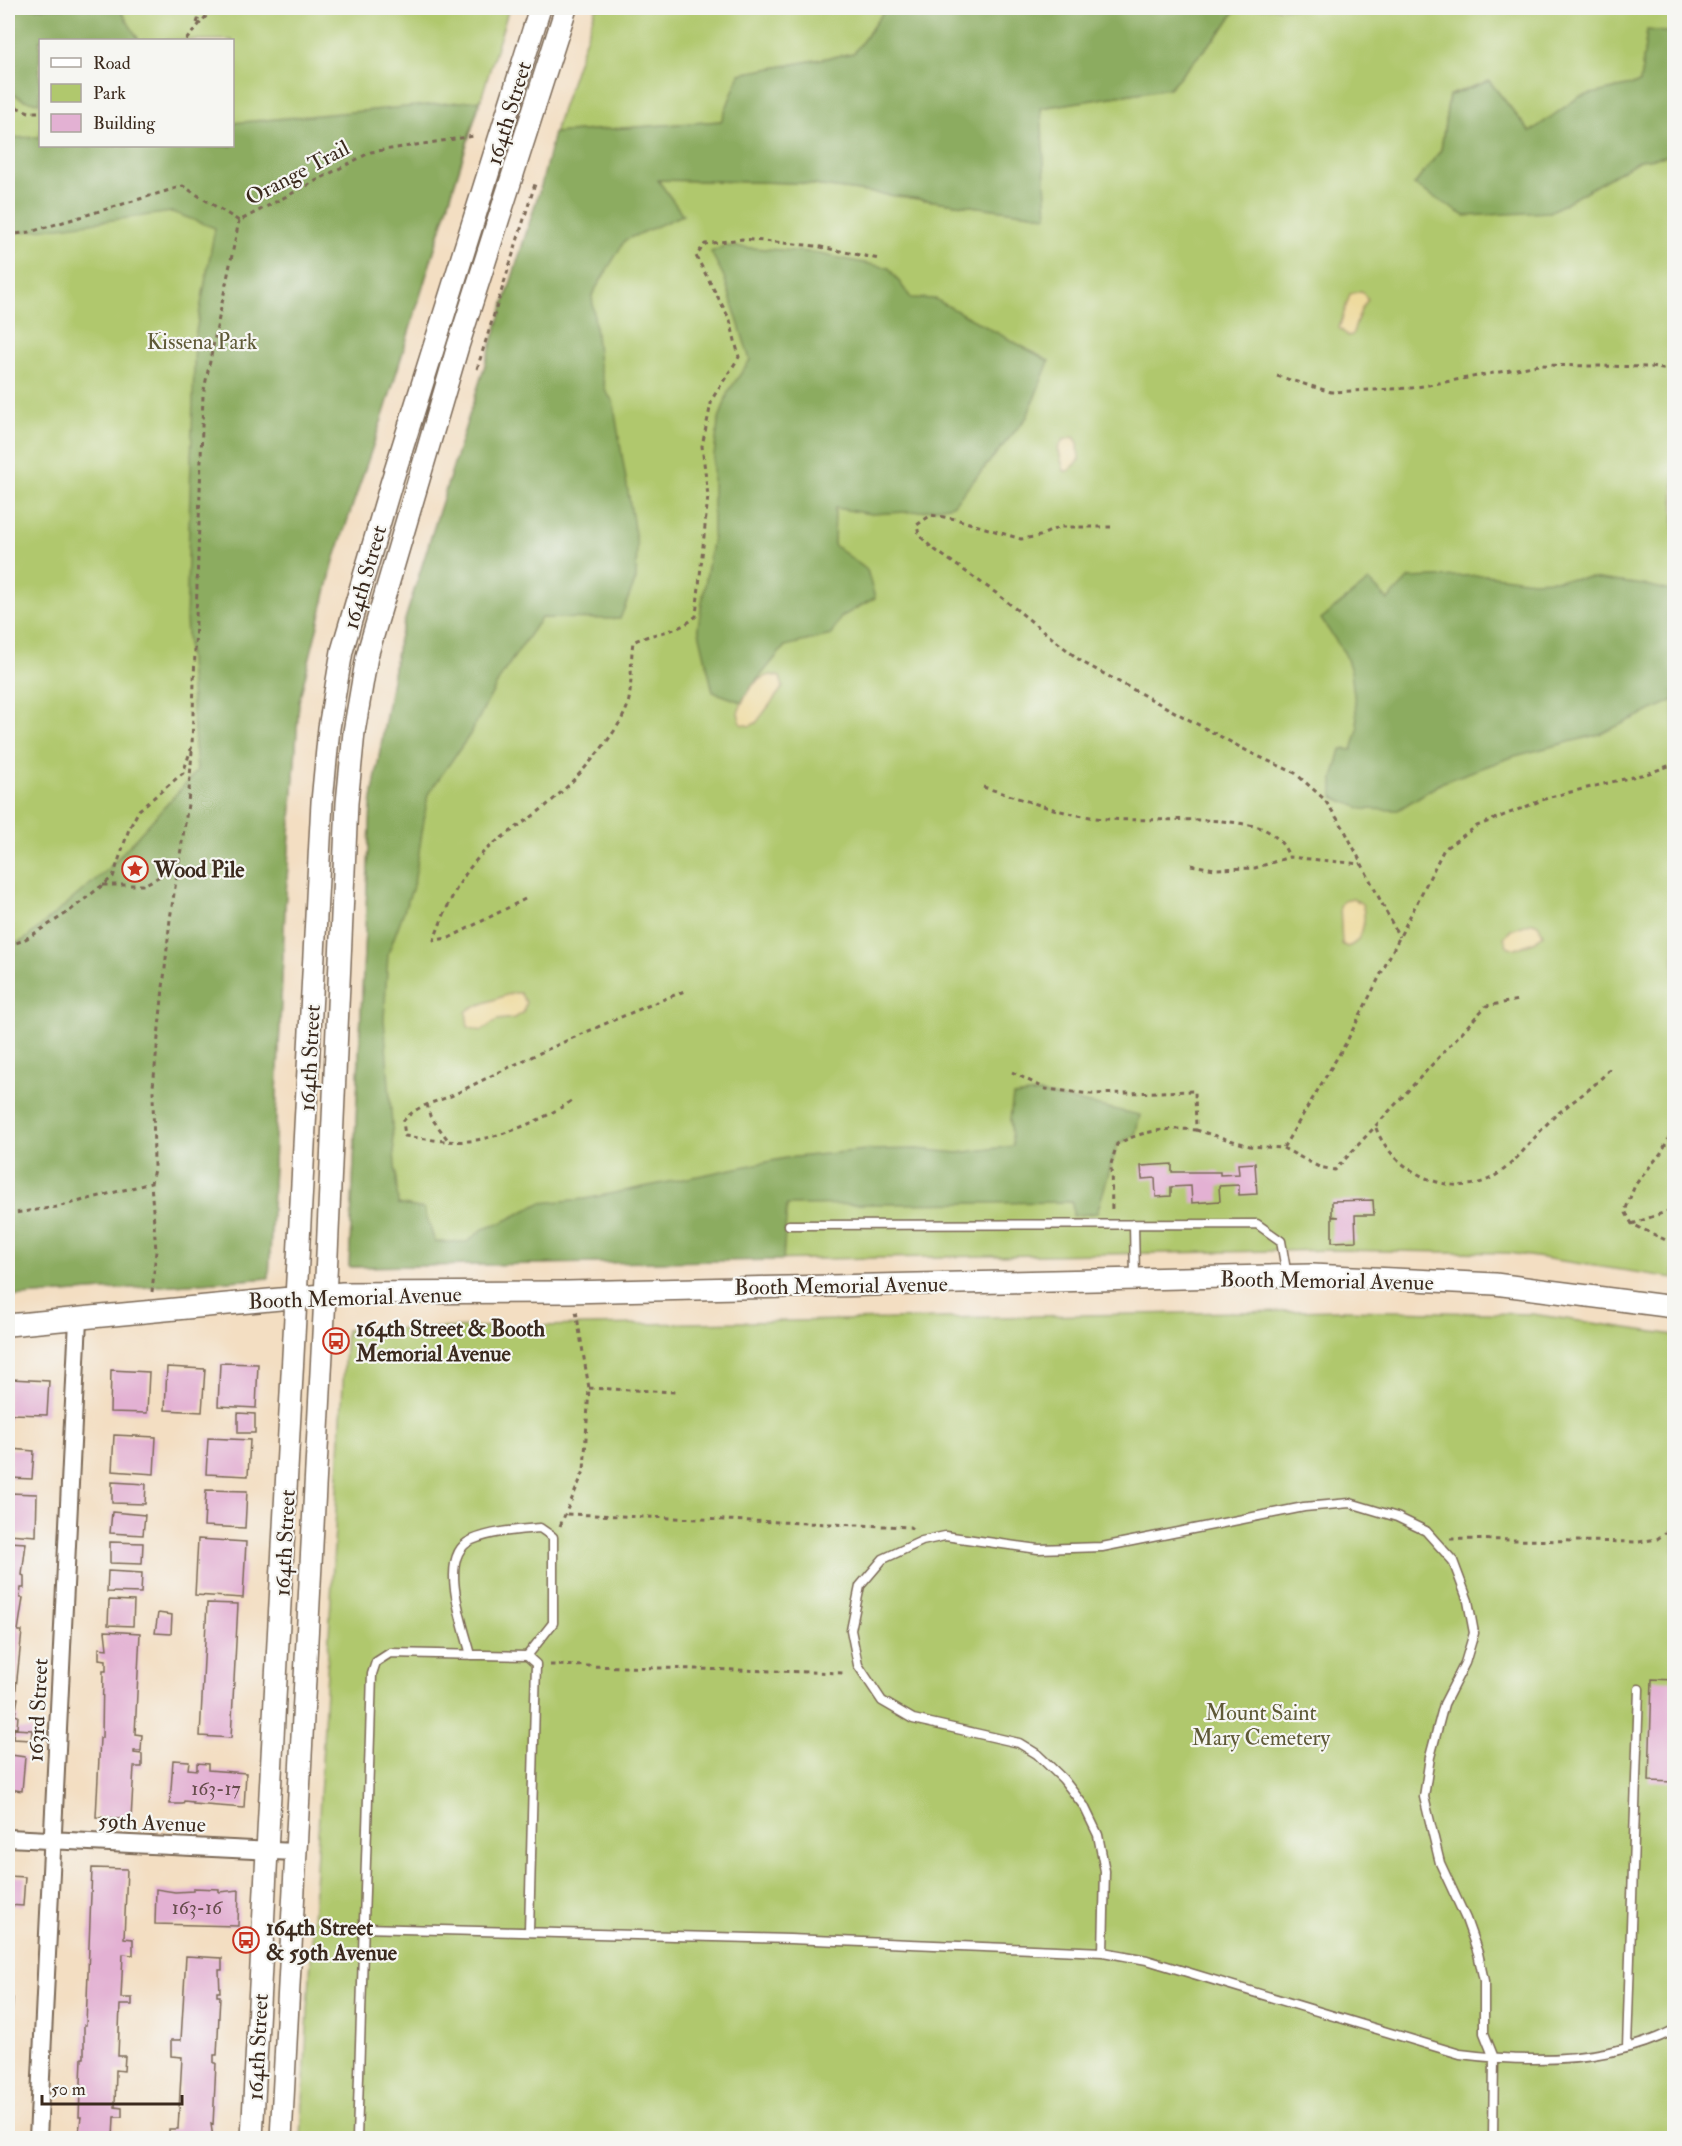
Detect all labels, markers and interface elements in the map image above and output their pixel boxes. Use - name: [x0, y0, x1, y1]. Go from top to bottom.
- legend: [39, 39, 234, 147]
- text: Road: [93, 52, 131, 75]
- street label: 164th Street: [480, 58, 538, 169]
- text: Park: [93, 82, 126, 105]
- text: Building: [93, 112, 156, 135]
- street label: Orange Trail: [241, 134, 355, 212]
- park label: Kissena Park: [147, 328, 258, 356]
- street label: 164th Street: [337, 522, 393, 633]
- place icon: Wood Pile: [120, 854, 150, 884]
- place label: Wood Pile: [153, 856, 245, 884]
- street label: 164th Street: [293, 1004, 327, 1112]
- street label: Booth Memorial Avenue: [1220, 1265, 1434, 1297]
- street label: Booth Memorial Avenue: [734, 1270, 948, 1302]
- street label: Booth Memorial Avenue: [248, 1280, 462, 1316]
- place label: 164th Street & Booth Memorial Avenue: [355, 1315, 545, 1368]
- bus stop icon: 164th Street & Booth Memorial Avenue: [321, 1326, 351, 1356]
- street label: 164th Street: [268, 1489, 302, 1597]
- street label: 163rd Street: [21, 1657, 55, 1763]
- park label: Mount Saint Mary Cemetery: [1192, 1699, 1331, 1752]
- house number: 163-17: [191, 1776, 241, 1801]
- street label: 59th Avenue: [98, 1807, 206, 1839]
- house number: 163-16: [172, 1895, 223, 1920]
- place label: 164th Street & 59th Avenue: [266, 1914, 398, 1967]
- bus stop icon: 164th Street & 59th Avenue: [231, 1925, 261, 1955]
- street label: 164th Street: [241, 1993, 275, 2101]
- scale bar: [42, 2068, 182, 2106]
- text: 50 m: [51, 2078, 86, 2101]

